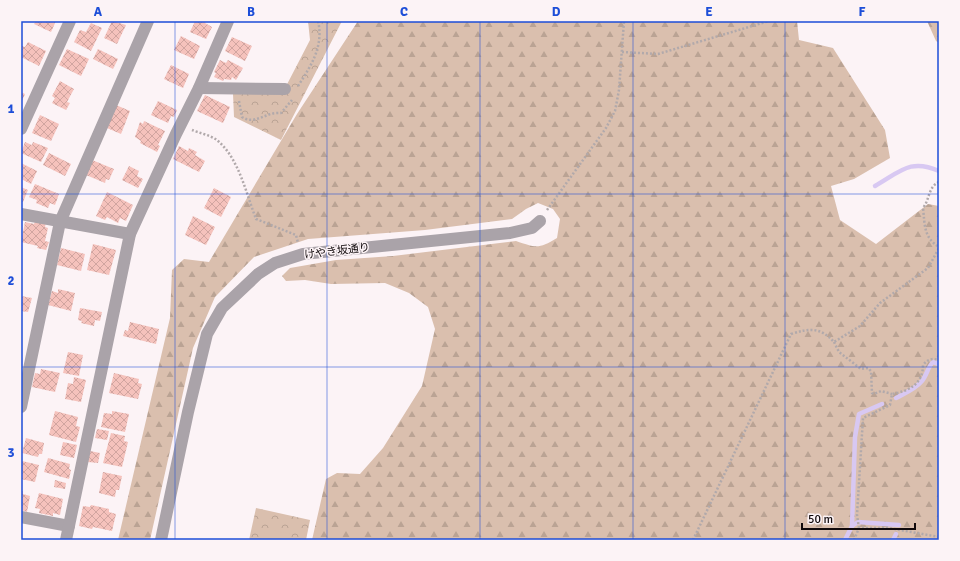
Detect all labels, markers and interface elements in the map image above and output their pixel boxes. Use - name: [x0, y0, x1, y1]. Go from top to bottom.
- text: A: [94, 4, 103, 20]
- text: B: [247, 4, 255, 20]
- text: C: [400, 4, 408, 20]
- text: D: [552, 4, 561, 20]
- text: E: [705, 4, 713, 20]
- text: F: [859, 4, 866, 20]
- text: 1: [7, 101, 15, 117]
- street label: けやき坂通り: [303, 241, 371, 261]
- text: 2: [7, 273, 15, 289]
- text: 3: [7, 445, 15, 461]
- scale bar: [802, 505, 915, 531]
- text: 50 m: [808, 512, 833, 527]

